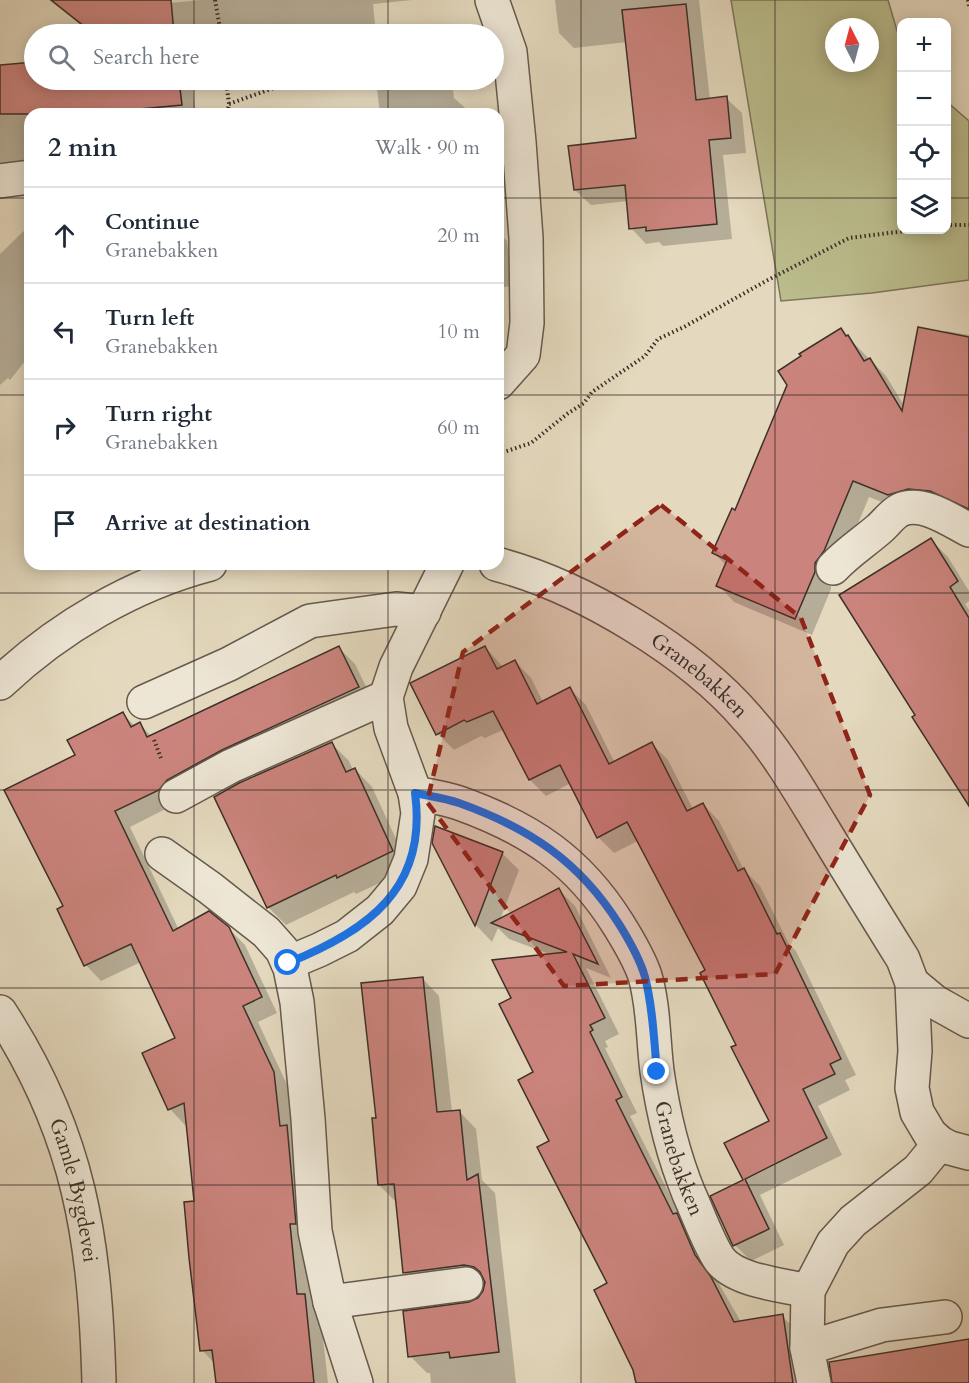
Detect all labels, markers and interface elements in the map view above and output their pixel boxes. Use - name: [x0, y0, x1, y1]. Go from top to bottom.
- north arrow: [825, 18, 879, 72]
- map controls: [897, 18, 951, 234]
- button: +: [897, 18, 951, 72]
- search box: [24, 24, 504, 90]
- icon: search: [45, 41, 78, 74]
- text: Search here: [93, 42, 200, 72]
- button: −: [897, 72, 951, 126]
- button: locate: [897, 126, 951, 180]
- text: 2 min: [48, 130, 117, 165]
- text: Walk · 90 m: [375, 134, 480, 161]
- button: layers: [897, 180, 951, 234]
- text: Continue: [105, 207, 200, 237]
- icon: ahead: [48, 219, 81, 252]
- text: 20 m: [437, 222, 480, 249]
- text: Granebakken: [105, 237, 218, 264]
- text: Turn left: [105, 303, 194, 333]
- icon: left: [48, 315, 81, 348]
- text: 10 m: [437, 318, 480, 345]
- text: Granebakken: [105, 333, 218, 360]
- text: Turn right: [105, 399, 212, 429]
- icon: right: [48, 411, 81, 444]
- text: 60 m: [437, 414, 480, 441]
- text: Granebakken: [105, 429, 218, 456]
- icon: arrive: [48, 507, 81, 540]
- text: Arrive at destination: [105, 508, 310, 538]
- street label: Granebakken: [645, 626, 755, 725]
- route start: [274, 949, 300, 975]
- route end: [643, 1058, 669, 1084]
- street label: Granebakken: [647, 1098, 711, 1220]
- street label: Gamle Bygdevei: [42, 1114, 105, 1264]

